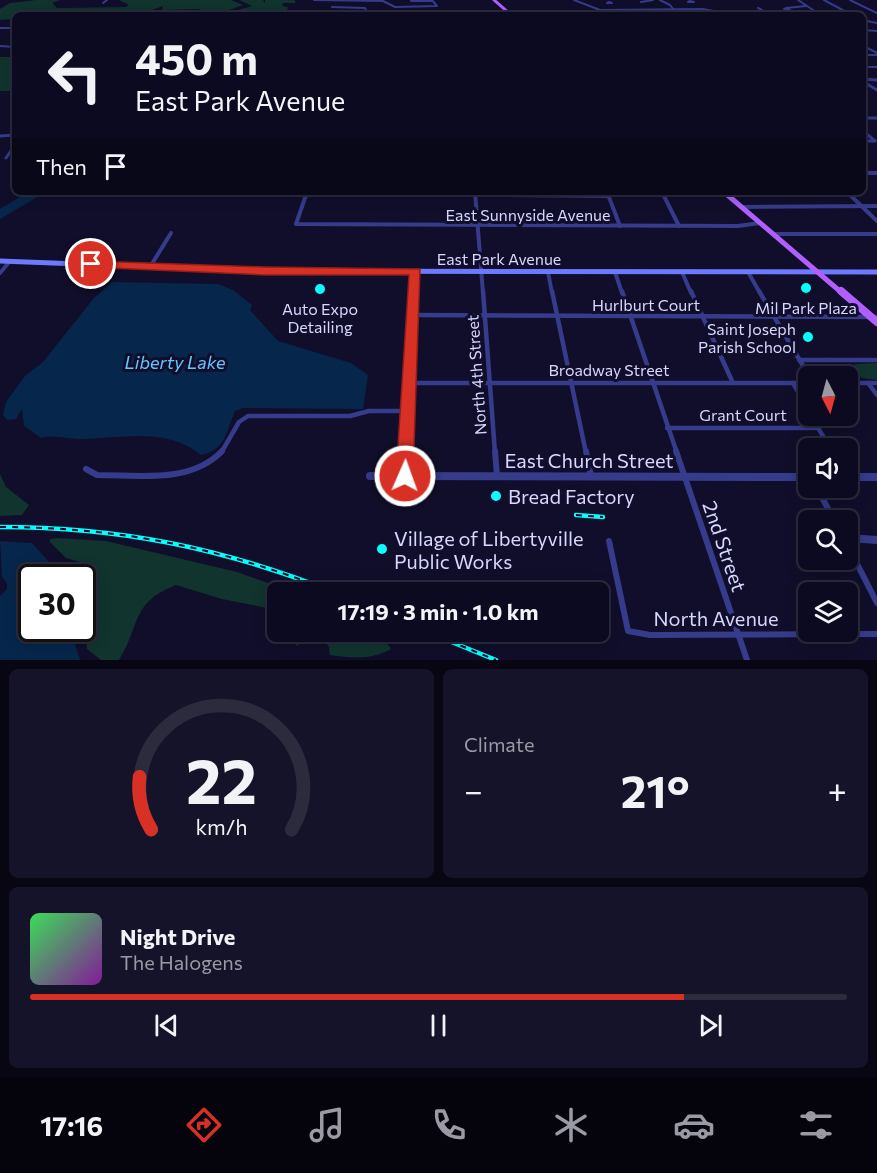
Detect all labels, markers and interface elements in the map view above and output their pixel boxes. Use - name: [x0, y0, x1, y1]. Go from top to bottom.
- text: 450 m: [135, 32, 258, 84]
- icon: left: [36, 36, 114, 114]
- text: East Park Avenue: [135, 84, 345, 117]
- icon: arrive: [99, 150, 132, 183]
- text: Then: [36, 153, 87, 180]
- street label: East Sunnyside Avenue: [446, 205, 610, 224]
- pin: [65, 238, 116, 289]
- icon: arrive: [74, 247, 107, 280]
- street label: East Park Avenue: [437, 249, 561, 268]
- marker: Mil Park Plaza: [799, 281, 813, 295]
- marker: Auto Expo Detailing: [313, 282, 327, 296]
- street label: Hurlburt Court: [592, 295, 701, 314]
- place label: Mil Park Plaza: [755, 298, 857, 317]
- place label: Auto Expo Detailing: [282, 299, 358, 336]
- street label: North 4th Street: [462, 314, 490, 436]
- place label: Saint Joseph Parish School: [698, 319, 796, 356]
- marker: Saint Joseph Parish School: [801, 330, 815, 344]
- water label: Liberty Lake: [125, 351, 226, 373]
- street label: Broadway Street: [548, 360, 670, 379]
- north arrow: [798, 366, 858, 426]
- map controls: [798, 366, 858, 642]
- street label: Grant Court: [699, 405, 787, 424]
- button: sound: [798, 438, 858, 498]
- position arrow: [373, 444, 437, 508]
- street label: East Church Street: [504, 448, 674, 472]
- place label: Bread Factory: [508, 484, 635, 508]
- marker: Bread Factory: [489, 489, 503, 503]
- street label: 2nd Street: [698, 497, 752, 595]
- button: search: [798, 510, 858, 570]
- place label: Village of Libertyville Public Works: [394, 526, 584, 573]
- marker: Village of Libertyville Public Works: [375, 542, 389, 556]
- speed limit sign: 30: [18, 564, 96, 642]
- button: layers: [798, 582, 858, 642]
- text: 17:19 · 3 min · 1.0 km: [337, 598, 539, 625]
- street label: North Avenue: [653, 606, 779, 630]
- text: Climate: [464, 732, 534, 756]
- text: 22: [186, 741, 257, 817]
- text: 21°: [621, 762, 690, 817]
- text: −: [464, 769, 483, 810]
- text: +: [828, 769, 847, 810]
- text: km/h: [195, 814, 248, 840]
- text: Night Drive: [120, 923, 235, 950]
- text: The Halogens: [120, 950, 243, 974]
- icon: previous: [150, 1009, 183, 1042]
- icon: pause: [422, 1009, 455, 1042]
- icon: next: [694, 1009, 727, 1042]
- icon: directions: [183, 1104, 225, 1146]
- icon: music: [306, 1104, 348, 1146]
- icon: phone: [428, 1104, 470, 1146]
- icon: climate: [550, 1104, 592, 1146]
- icon: car: [673, 1104, 715, 1146]
- icon: filters: [795, 1104, 837, 1146]
- text: 17:16: [40, 1109, 103, 1142]

